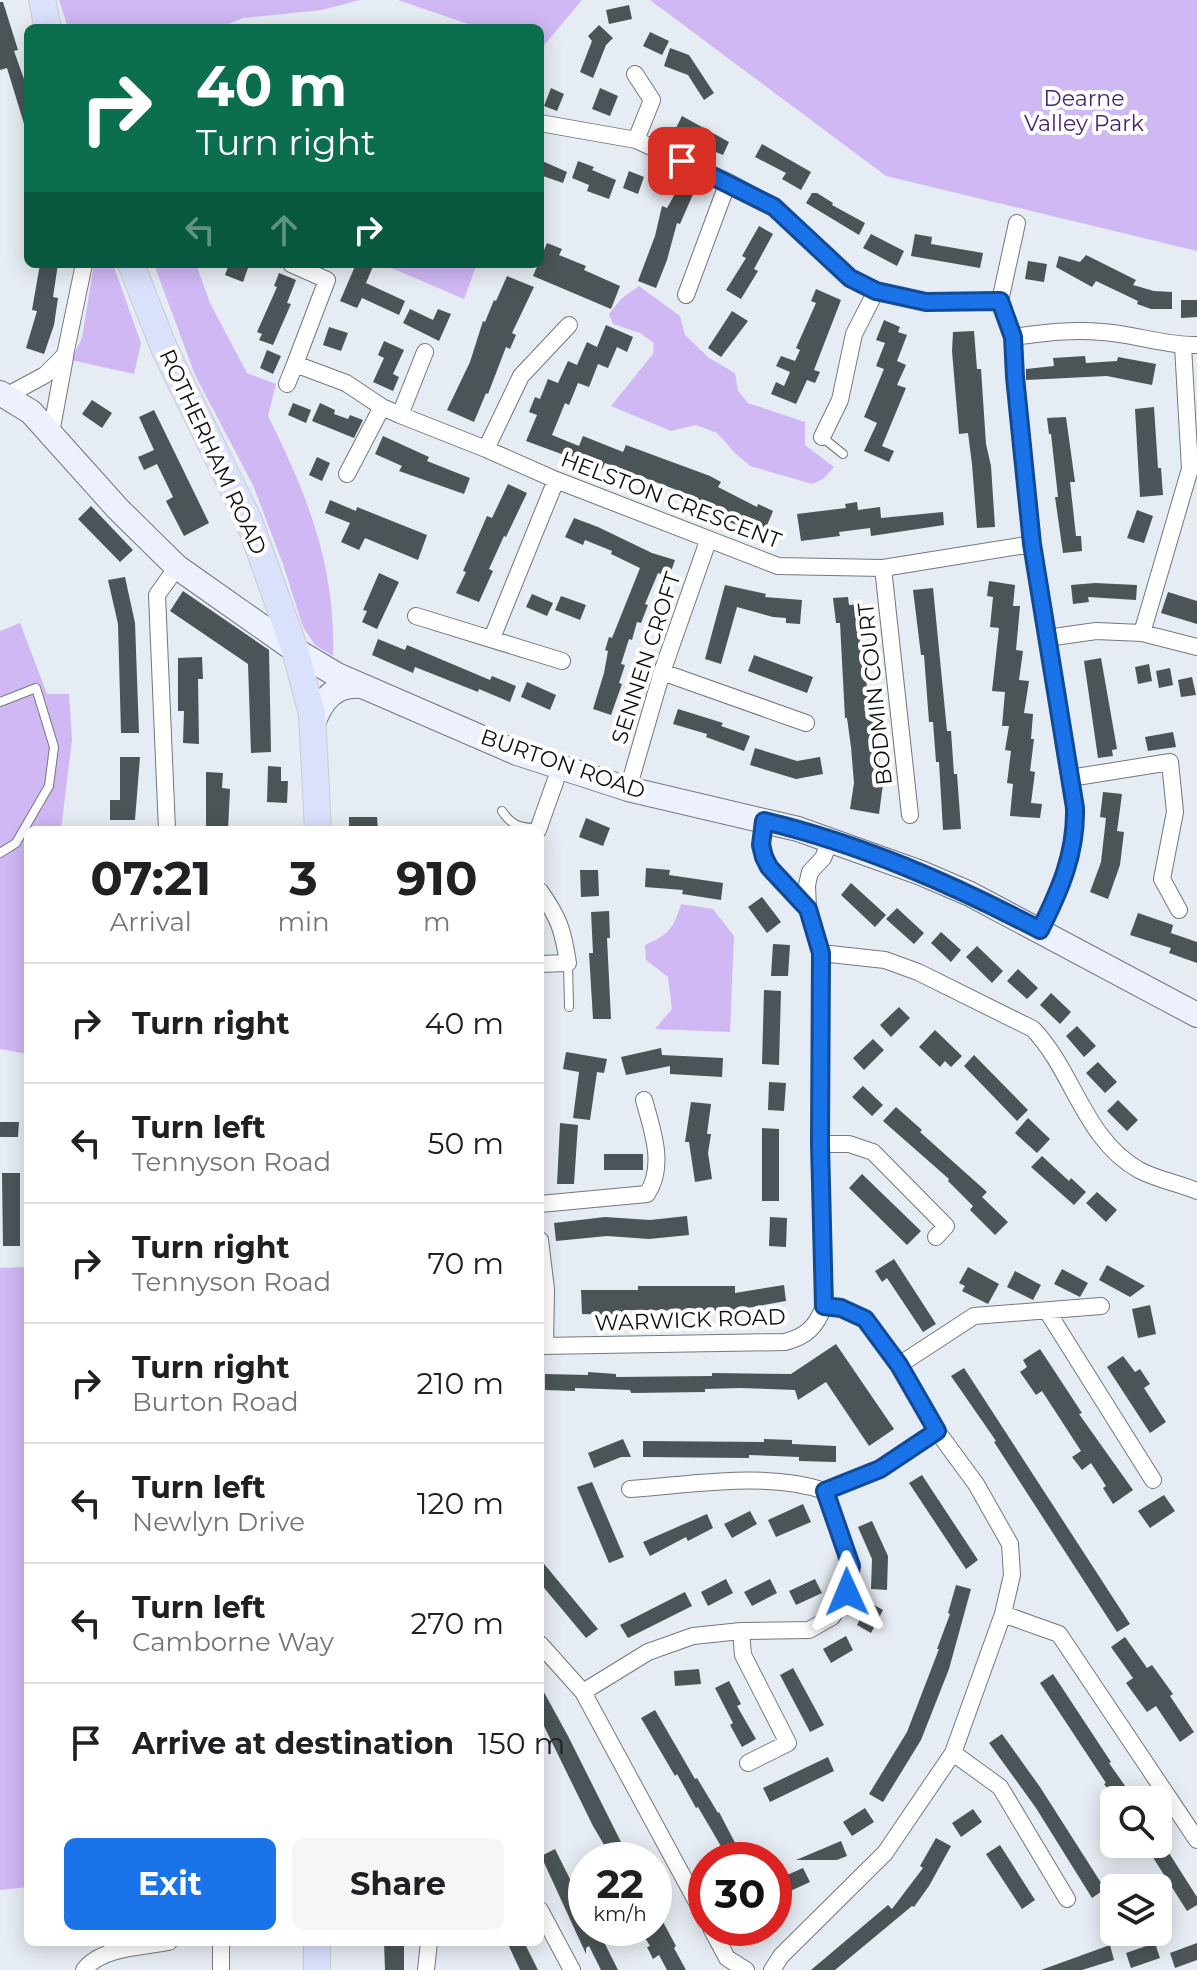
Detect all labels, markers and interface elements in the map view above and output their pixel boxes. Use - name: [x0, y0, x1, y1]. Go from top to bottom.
- text: 40 m: [196, 52, 347, 120]
- icon: right: [64, 56, 168, 160]
- park label: Dearne Valley Park: [1024, 85, 1145, 137]
- text: Turn right: [196, 120, 376, 164]
- pin: [648, 127, 716, 195]
- icon: arrive: [660, 139, 704, 183]
- icon: left: [178, 208, 222, 252]
- icon: ahead: [262, 208, 306, 252]
- icon: right: [346, 208, 390, 252]
- street label: ROTHERHAM ROAD: [153, 345, 273, 559]
- street label: HELSTON CRESCENT: [557, 446, 785, 555]
- street label: SENNEN CROFT: [606, 568, 687, 747]
- street label: BODMIN COURT: [852, 601, 898, 787]
- street label: BURTON ROAD: [477, 723, 649, 805]
- text: 07:21: [90, 849, 211, 907]
- text: 3: [289, 849, 318, 907]
- text: 910: [396, 849, 478, 907]
- text: Arrival: [110, 906, 192, 938]
- text: min: [277, 906, 330, 938]
- text: m: [423, 906, 451, 938]
- icon: right: [64, 1001, 108, 1045]
- text: Turn right: [132, 1005, 289, 1042]
- text: 40 m: [425, 1005, 504, 1042]
- text: Turn left: [132, 1109, 265, 1146]
- icon: left: [64, 1121, 108, 1165]
- text: 50 m: [427, 1125, 504, 1162]
- text: Tennyson Road: [132, 1146, 331, 1178]
- text: Turn right: [132, 1229, 289, 1266]
- icon: right: [64, 1241, 108, 1285]
- text: 70 m: [427, 1245, 504, 1282]
- text: Tennyson Road: [132, 1266, 331, 1298]
- street label: WARWICK ROAD: [594, 1303, 786, 1337]
- text: Turn right: [132, 1349, 289, 1386]
- icon: right: [64, 1361, 108, 1405]
- text: 210 m: [417, 1365, 504, 1402]
- text: Burton Road: [132, 1386, 299, 1418]
- text: Turn left: [132, 1469, 265, 1506]
- icon: left: [64, 1481, 108, 1525]
- text: 120 m: [417, 1485, 504, 1522]
- text: Newlyn Drive: [132, 1506, 305, 1538]
- position arrow: [805, 1550, 889, 1634]
- text: Turn left: [132, 1589, 265, 1626]
- icon: left: [64, 1601, 108, 1645]
- text: 270 m: [410, 1605, 504, 1642]
- text: Camborne Way: [132, 1626, 334, 1658]
- icon: arrive: [64, 1721, 108, 1765]
- text: Arrive at destination: [132, 1725, 454, 1762]
- text: 150 m: [478, 1725, 565, 1762]
- map controls: [1100, 1786, 1172, 1946]
- button: search: [1100, 1786, 1172, 1858]
- button: Exit: [64, 1838, 276, 1930]
- button: Share: [292, 1838, 504, 1930]
- speed limit sign: 30: [688, 1842, 792, 1946]
- text: 22: [596, 1859, 644, 1908]
- button: layers: [1100, 1874, 1172, 1946]
- text: km/h: [593, 1902, 647, 1926]

